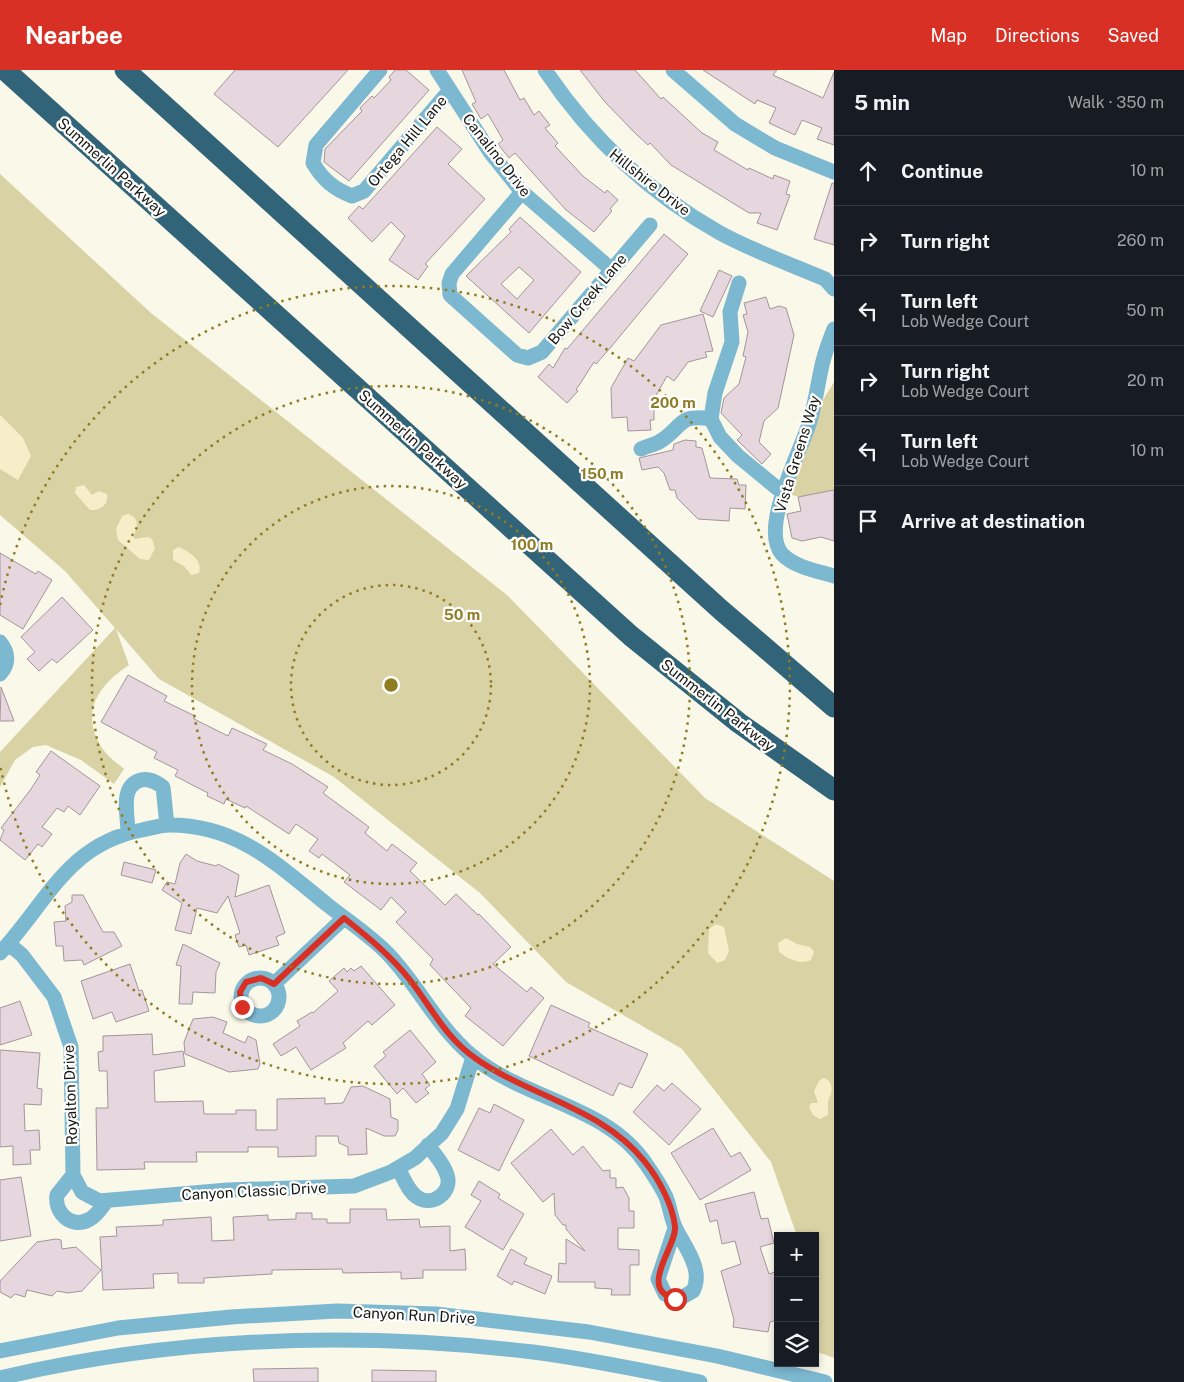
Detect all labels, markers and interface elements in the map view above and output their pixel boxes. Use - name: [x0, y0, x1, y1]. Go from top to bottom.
- text: Nearbee: [25, 21, 123, 49]
- text: Map: [930, 25, 967, 46]
- text: Directions: [995, 25, 1080, 46]
- text: Saved: [1108, 25, 1159, 46]
- text: 5 min: [854, 90, 910, 115]
- street label: Ortega Hill Lane: [364, 92, 450, 190]
- text: Walk · 350 m: [1068, 93, 1164, 112]
- street label: Canalino Drive: [459, 110, 535, 200]
- street label: Summerlin Parkway: [54, 114, 170, 220]
- street label: Hillshire Drive: [606, 145, 694, 219]
- icon: ahead: [854, 157, 882, 185]
- text: Continue: [901, 160, 983, 182]
- text: 10 m: [1130, 161, 1164, 180]
- icon: right: [854, 227, 882, 255]
- text: Turn right: [901, 230, 990, 252]
- text: 260 m: [1117, 231, 1164, 250]
- street label: Bow Creek Lane: [544, 250, 630, 348]
- text: Turn left: [901, 290, 978, 312]
- icon: left: [854, 297, 882, 325]
- text: 50 m: [1126, 301, 1164, 320]
- text: Lob Wedge Court: [901, 312, 1029, 331]
- text: Turn right: [901, 360, 990, 382]
- icon: right: [854, 367, 882, 395]
- text: 20 m: [1127, 371, 1164, 390]
- text: Lob Wedge Court: [901, 382, 1029, 401]
- street label: Summerlin Parkway: [355, 386, 471, 492]
- street label: Vista Greens Way: [771, 393, 823, 515]
- text: 200 m: [650, 394, 696, 411]
- text: Turn left: [901, 430, 978, 452]
- icon: left: [854, 437, 882, 465]
- text: 10 m: [1130, 441, 1164, 460]
- text: Lob Wedge Court: [901, 452, 1029, 471]
- text: 150 m: [580, 465, 624, 482]
- icon: arrive: [854, 507, 882, 535]
- text: Arrive at destination: [901, 510, 1085, 532]
- text: 100 m: [511, 536, 553, 553]
- text: 50 m: [444, 606, 480, 623]
- street label: Summerlin Parkway: [658, 655, 778, 755]
- centre of rings: [382, 676, 400, 694]
- route end: [231, 996, 254, 1019]
- street label: Royalton Drive: [60, 1044, 80, 1146]
- street label: Canyon Classic Drive: [181, 1179, 327, 1203]
- map controls: [774, 1232, 819, 1367]
- button: +: [774, 1232, 819, 1277]
- button: −: [774, 1277, 819, 1322]
- route start: [664, 1288, 687, 1311]
- street label: Canyon Run Drive: [352, 1303, 476, 1327]
- button: layers: [774, 1322, 819, 1367]

